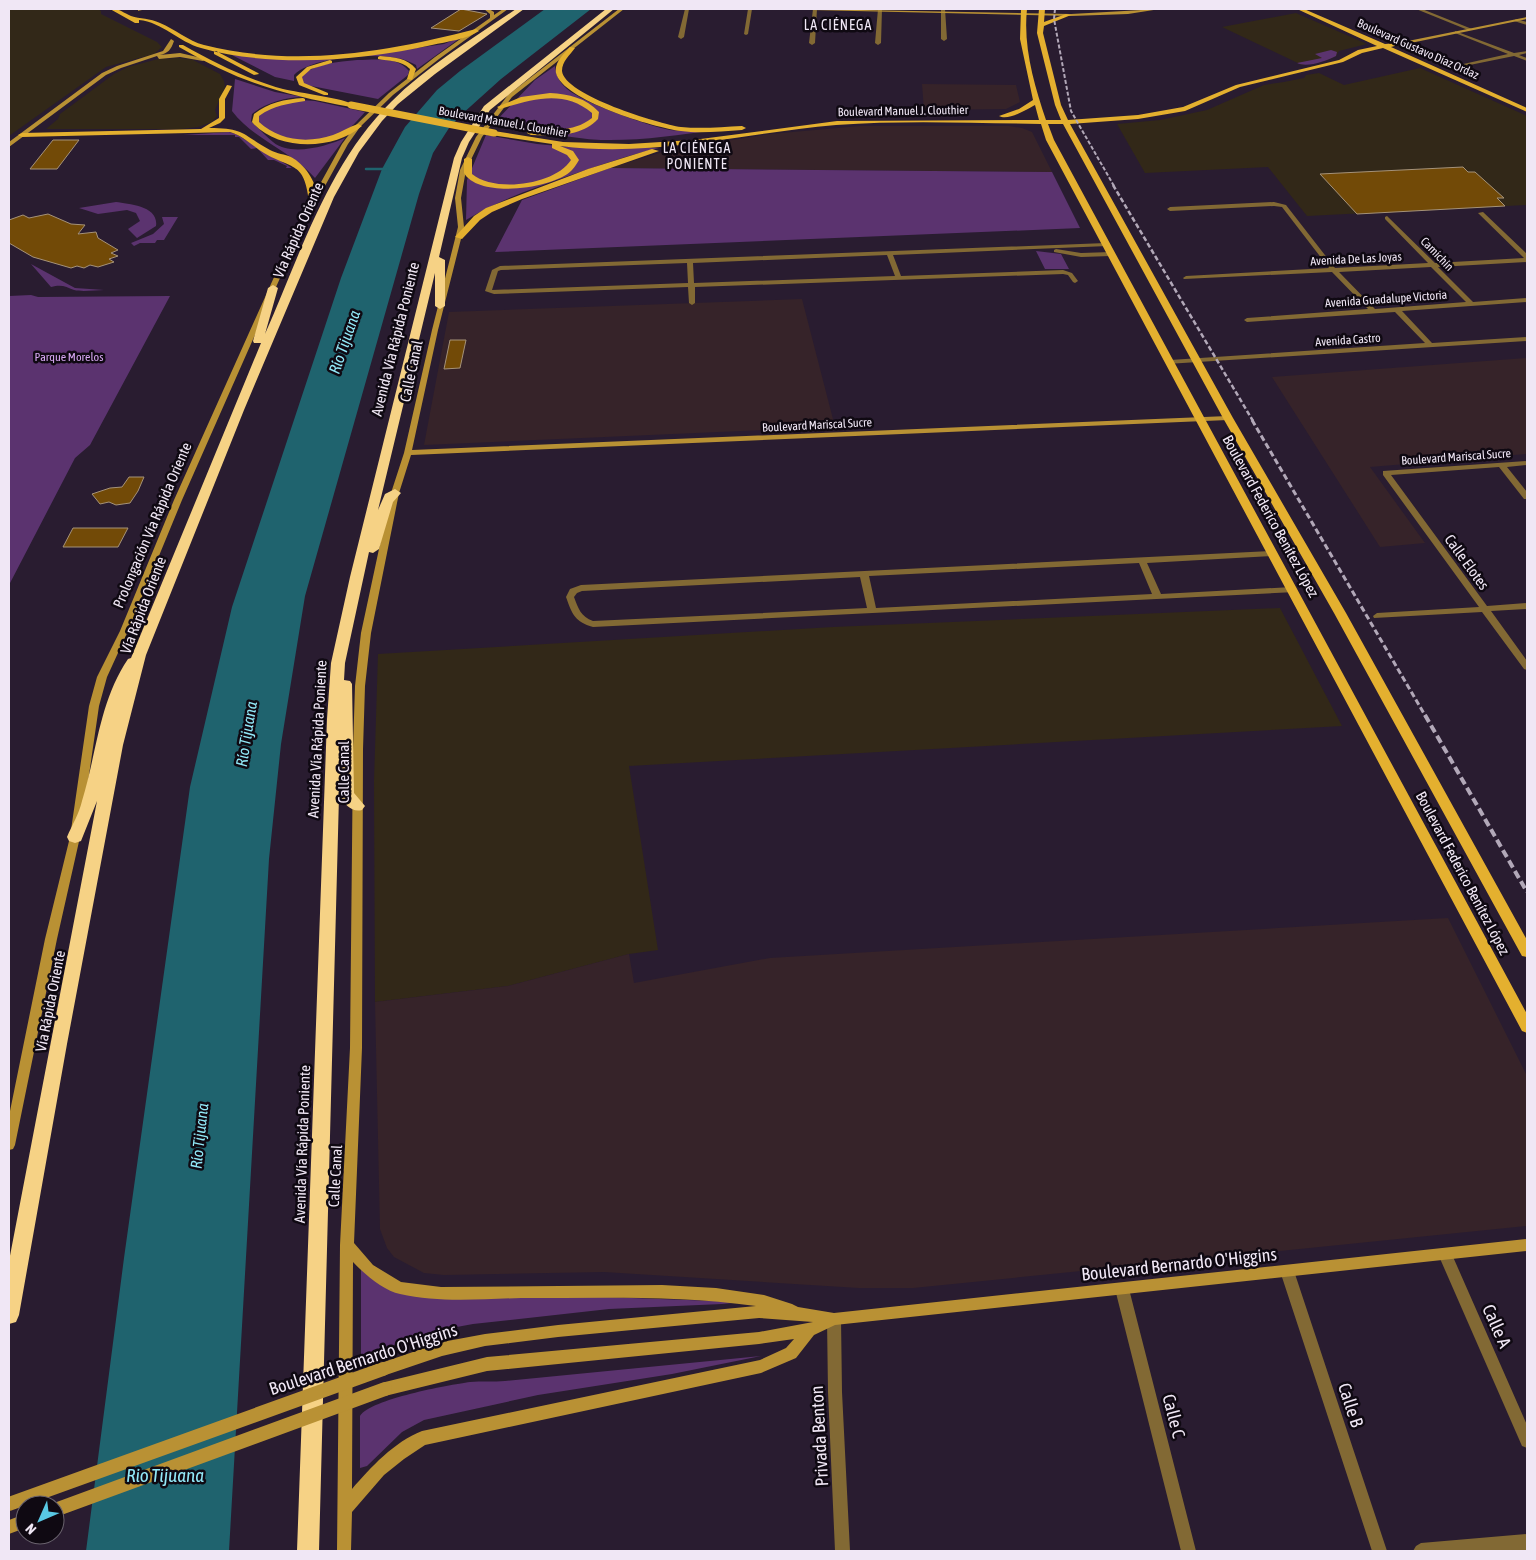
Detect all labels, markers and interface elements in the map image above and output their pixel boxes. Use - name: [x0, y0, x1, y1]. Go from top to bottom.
- street label: Boulevard Gustavo Díaz Ordaz: [1355, 16, 1482, 82]
- district label: LA CIÉNEGA: [804, 17, 872, 33]
- street label: Boulevard Manuel J. Clouthier: [838, 103, 969, 119]
- street label: Boulevard Manuel J. Clouthier: [437, 104, 569, 140]
- district label: LA CIÉNEGA PONIENTE: [663, 140, 731, 172]
- street label: Vía Rápida Oriente: [269, 179, 327, 280]
- street label: Camichín: [1418, 234, 1456, 274]
- street label: Avenida De Las Joyas: [1310, 250, 1402, 268]
- street label: Avenida Vía Rápida Poniente: [368, 260, 422, 418]
- street label: Avenida Guadalupe Victoria: [1324, 288, 1448, 310]
- water label: Río Tijuana: [325, 307, 364, 376]
- street label: Avenida Castro: [1315, 331, 1382, 349]
- street label: Calle Canal: [396, 339, 426, 403]
- park label: Parque Morelos: [35, 350, 103, 364]
- street label: Boulevard Mariscal Sucre: [762, 415, 872, 435]
- street label: Boulevard Federico Benítez López: [1219, 432, 1323, 601]
- street label: Prolongación Vía Rápida Oriente: [109, 439, 195, 611]
- street label: Boulevard Mariscal Sucre: [1401, 446, 1511, 468]
- street label: Calle Elotes: [1441, 531, 1493, 593]
- street label: Vía Rápida Oriente: [116, 554, 170, 656]
- street label: Avenida Vía Rápida Poniente: [304, 659, 330, 818]
- water label: Río Tijuana: [232, 700, 261, 768]
- street label: Calle Canal: [335, 741, 352, 803]
- street label: Boulevard Federico Benítez López: [1413, 788, 1514, 958]
- street label: Vía Rápida Oriente: [32, 949, 68, 1053]
- street label: Avenida Vía Rápida Poniente: [291, 1065, 313, 1223]
- water label: Río Tijuana: [187, 1102, 212, 1170]
- street label: Calle Canal: [325, 1144, 345, 1208]
- street label: Boulevard Bernardo O'Higgins: [1080, 1243, 1278, 1285]
- street label: Calle A: [1478, 1301, 1516, 1351]
- street label: Boulevard Bernardo O'Higgins: [266, 1319, 460, 1399]
- street label: Calle B: [1334, 1380, 1368, 1430]
- street label: Privada Benton: [806, 1385, 832, 1487]
- street label: Calle C: [1158, 1392, 1190, 1440]
- water label: Rio Tijuana: [126, 1464, 204, 1486]
- north arrow: [15, 1495, 65, 1545]
- text: N: [22, 1521, 39, 1538]

